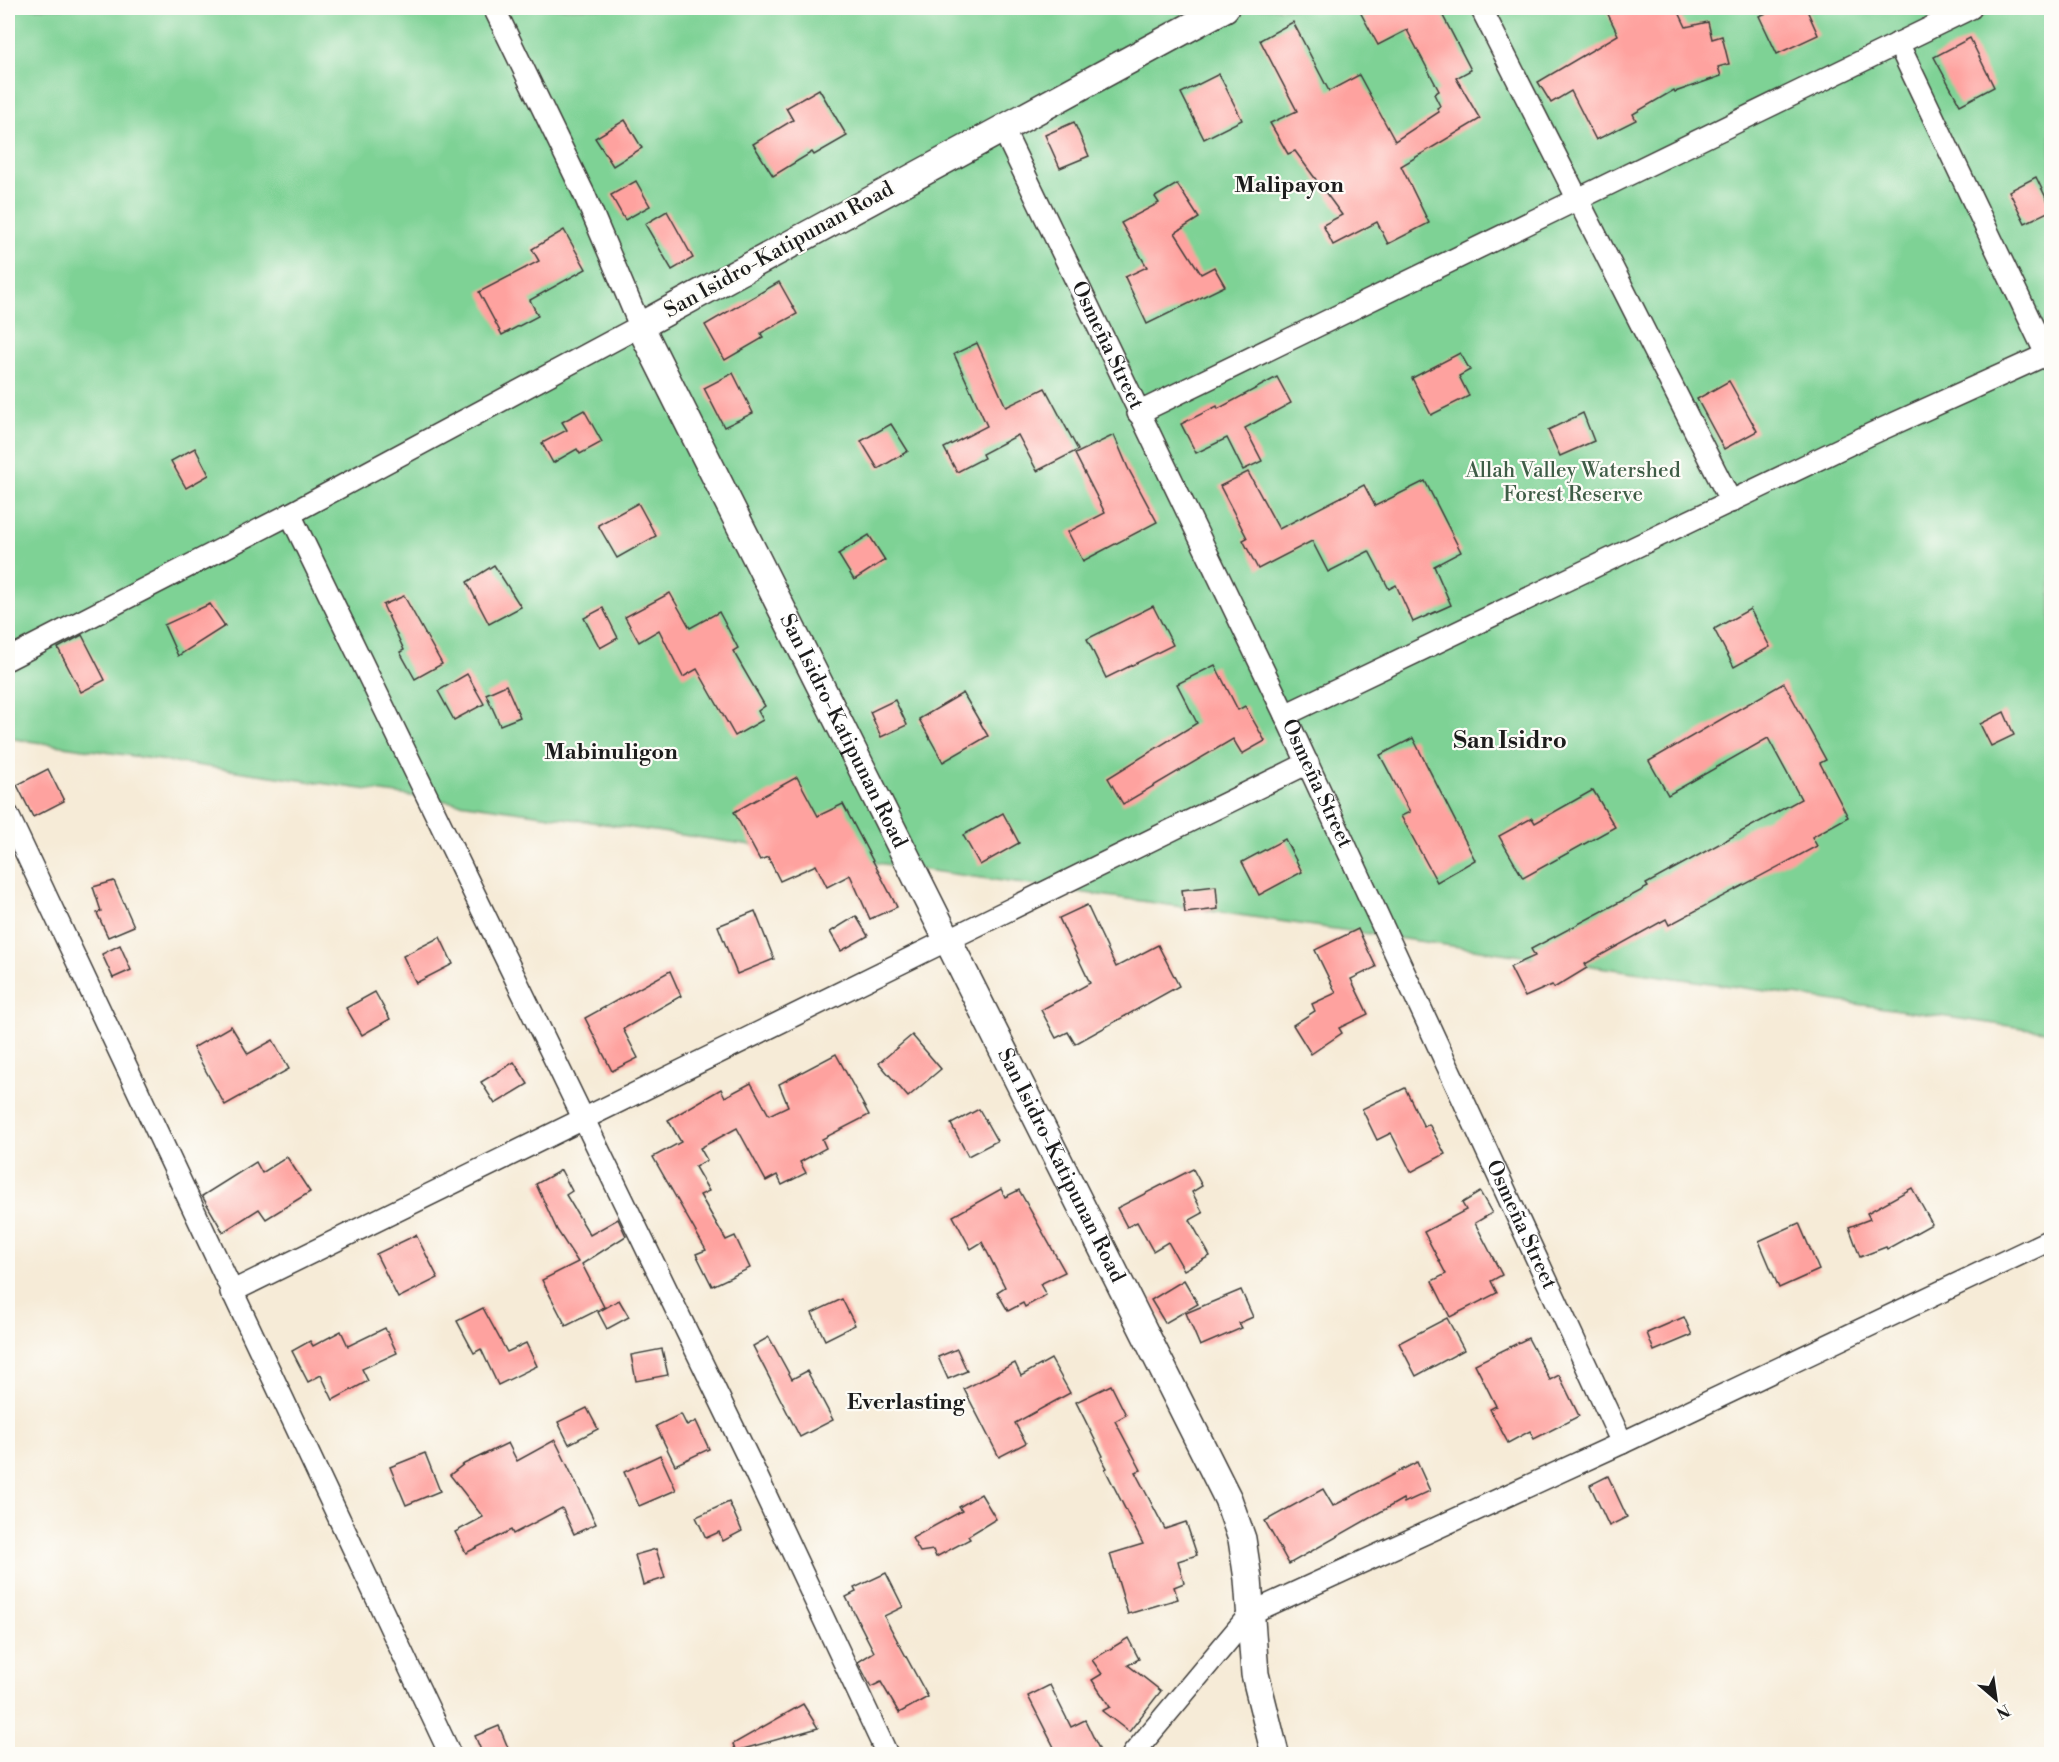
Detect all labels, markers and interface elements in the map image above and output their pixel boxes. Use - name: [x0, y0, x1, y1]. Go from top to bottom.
- district label: Malipayon: [1234, 172, 1344, 199]
- street label: San Isidro-Katipunan Road: [660, 176, 898, 324]
- street label: Osmeña Street: [1065, 277, 1149, 414]
- park label: Allah Valley Watershed Forest Reserve: [1464, 458, 1681, 508]
- street label: San Isidro-Katipunan Road: [774, 610, 913, 853]
- street label: Osmeña Street: [1276, 715, 1358, 853]
- district label: San Isidro: [1453, 726, 1567, 756]
- district label: Mabinuligon: [544, 739, 678, 766]
- street label: San Isidro-Katipunan Road: [991, 1044, 1130, 1287]
- street label: Osmeña Street: [1480, 1156, 1562, 1294]
- district label: Everlasting: [847, 1389, 966, 1416]
- north arrow: [1966, 1669, 2026, 1729]
- text: N: [1992, 1699, 2013, 1723]

